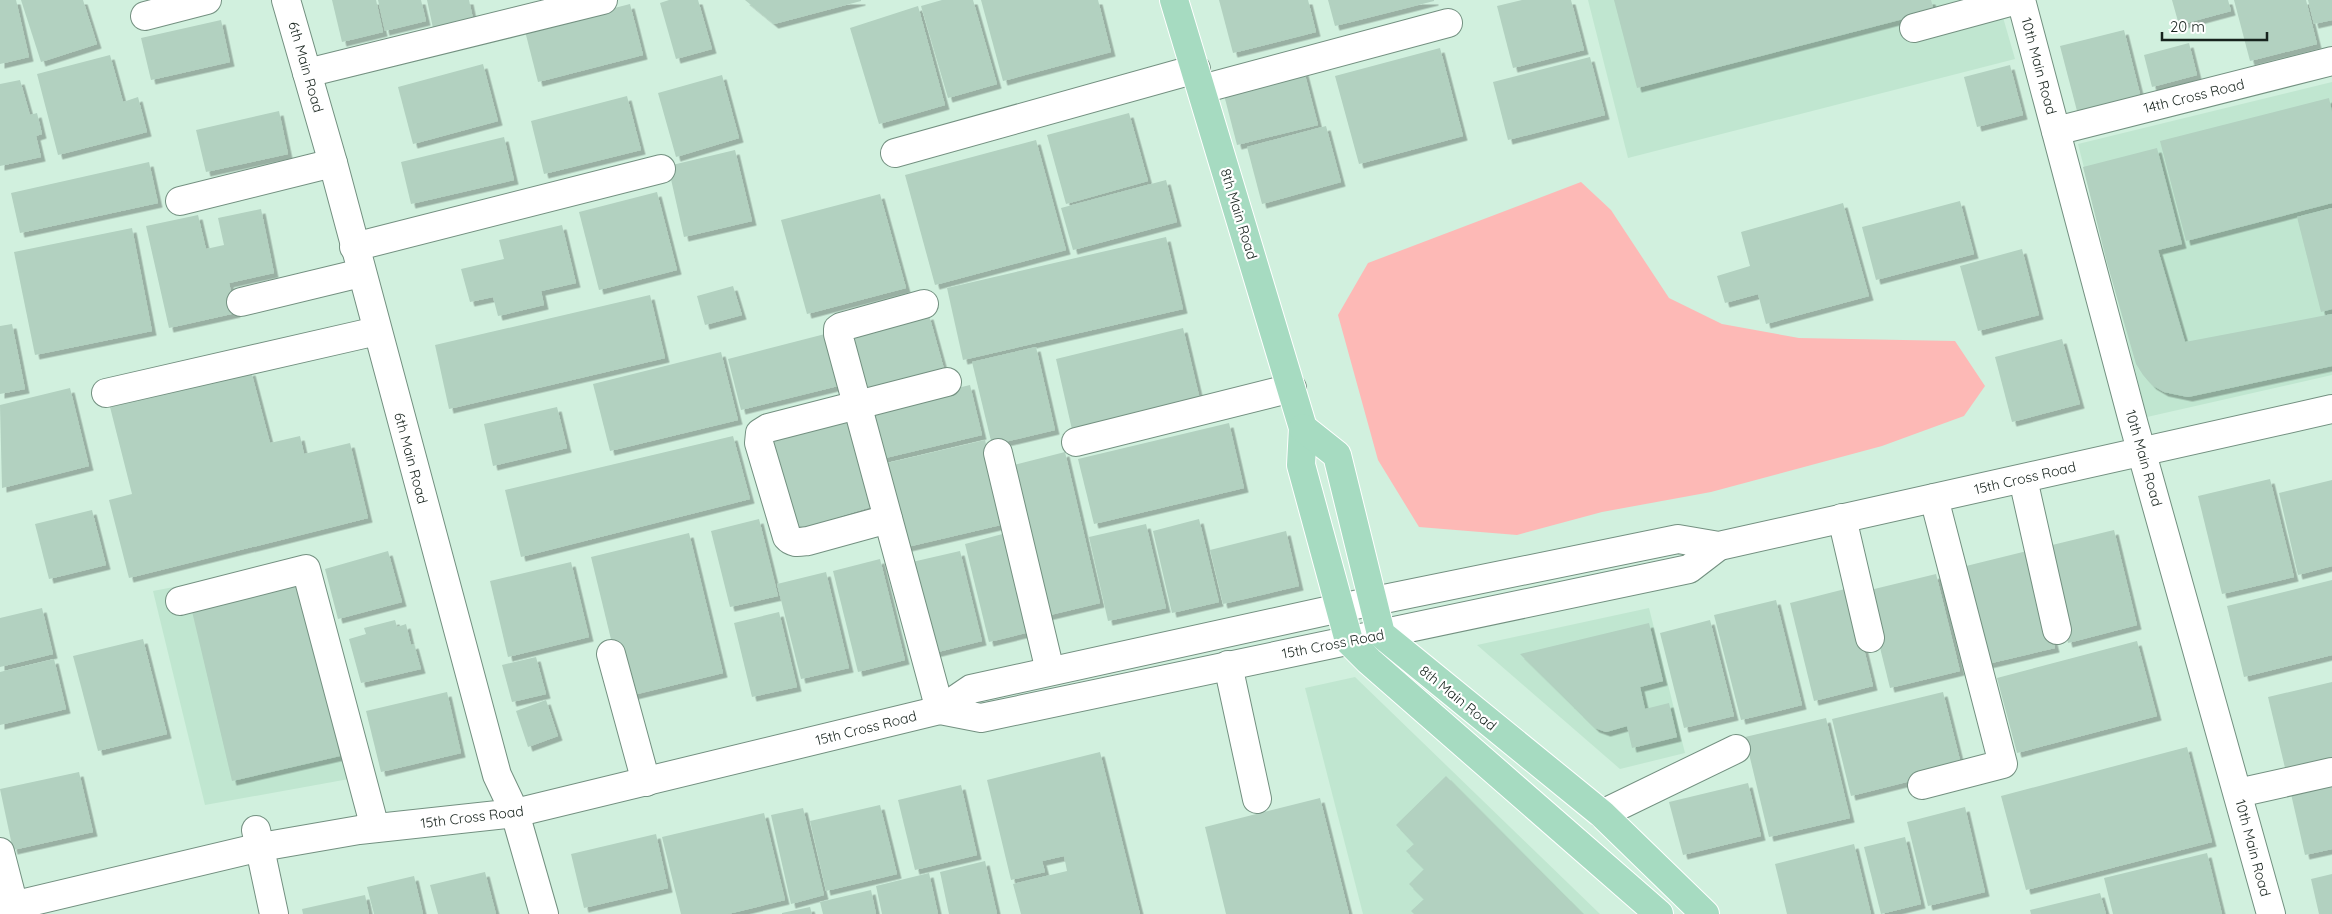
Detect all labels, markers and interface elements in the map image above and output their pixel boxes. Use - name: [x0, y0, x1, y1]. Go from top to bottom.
- scale bar: [2162, 10, 2267, 42]
- street label: 10th Main Road: [2017, 15, 2061, 117]
- text: 20 m: [2170, 17, 2205, 36]
- street label: 6th Main Road: [284, 19, 328, 115]
- street label: 14th Cross Road: [2142, 75, 2246, 117]
- street label: 8th Main Road: [1217, 167, 1261, 261]
- street label: 10th Main Road: [2122, 408, 2166, 508]
- street label: 6th Main Road: [390, 410, 432, 506]
- street label: 15th Cross Road: [1972, 458, 2078, 498]
- street label: 15th Cross Road: [1280, 625, 1386, 663]
- street label: 8th Main Road: [1416, 661, 1500, 735]
- street label: 15th Cross Road: [814, 707, 918, 749]
- street label: 10th Main Road: [2231, 797, 2275, 899]
- street label: 15th Cross Road: [419, 802, 525, 832]

